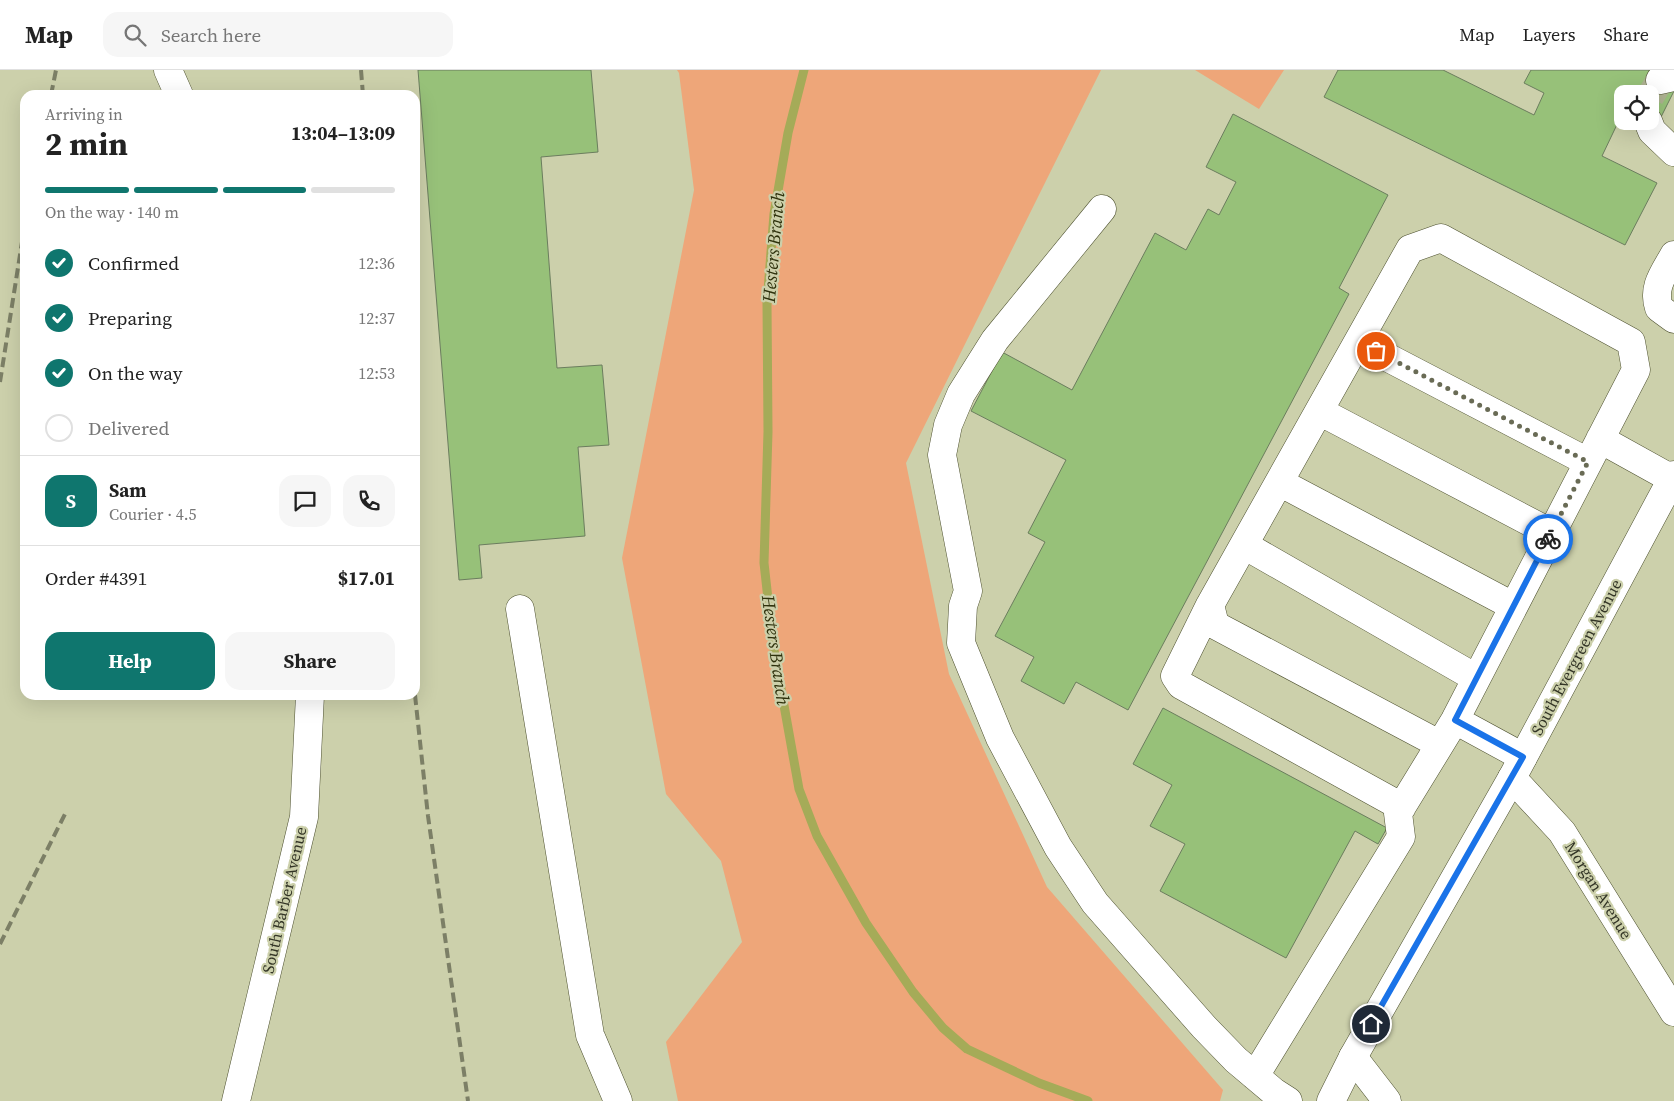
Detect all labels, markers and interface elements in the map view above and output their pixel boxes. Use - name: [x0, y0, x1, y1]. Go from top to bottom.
- search box: [103, 12, 453, 57]
- text: Map: [25, 18, 73, 51]
- icon: search: [121, 21, 149, 49]
- text: Search here: [161, 22, 261, 48]
- text: Map: [1459, 22, 1494, 47]
- text: Layers: [1522, 22, 1575, 47]
- text: Share: [1603, 22, 1649, 47]
- map controls: [1614, 85, 1659, 130]
- button: locate: [1614, 85, 1659, 130]
- text: Arriving in: [45, 103, 123, 125]
- text: 13:04–13:09: [291, 120, 395, 146]
- text: 2 min: [45, 122, 128, 166]
- water label: Hesters Branch: [756, 190, 790, 304]
- text: On the way · 140 m: [45, 201, 179, 223]
- icon: check: [45, 249, 73, 277]
- text: Confirmed: [88, 250, 179, 276]
- text: 12:36: [358, 252, 395, 274]
- icon: check: [45, 304, 73, 332]
- text: Preparing: [88, 305, 172, 331]
- text: 12:37: [358, 307, 395, 329]
- pin: [1355, 330, 1397, 372]
- icon: bag: [1362, 337, 1390, 365]
- icon: check: [45, 359, 73, 387]
- text: On the way: [88, 360, 183, 386]
- text: 12:53: [358, 362, 395, 384]
- text: Delivered: [88, 415, 169, 441]
- button: chat: [279, 475, 331, 527]
- button: phone: [343, 475, 395, 527]
- text: Sam: [109, 477, 147, 503]
- text: S: [66, 488, 76, 514]
- text: Courier · 4.5: [109, 503, 197, 525]
- courier: [1523, 514, 1573, 564]
- icon: bike: [1534, 525, 1562, 553]
- text: Order #4391: [45, 565, 147, 591]
- text: $17.01: [338, 565, 395, 591]
- street label: South Evergreen Avenue: [1526, 575, 1626, 739]
- water label: Hesters Branch: [756, 592, 796, 707]
- button: Help: [45, 632, 215, 690]
- button: Share: [225, 632, 395, 690]
- street label: South Barber Avenue: [256, 825, 312, 975]
- street label: Morgan Avenue: [1560, 837, 1638, 943]
- pin: [1350, 1003, 1392, 1045]
- icon: home: [1357, 1010, 1385, 1038]

